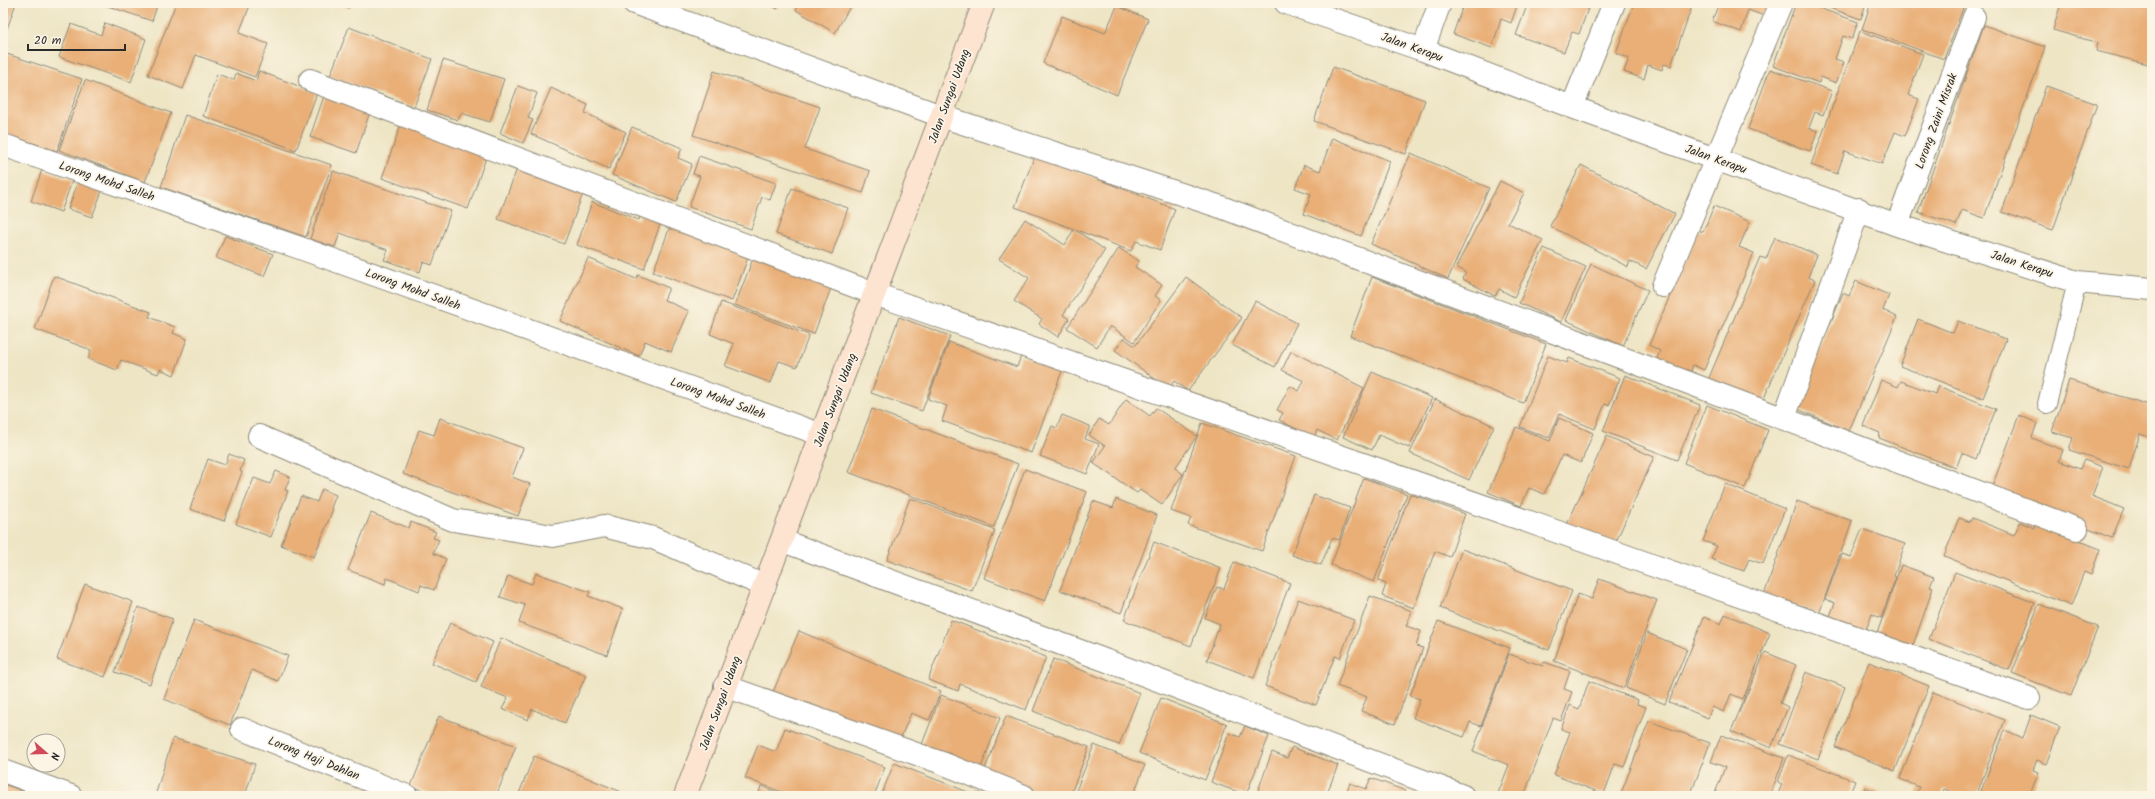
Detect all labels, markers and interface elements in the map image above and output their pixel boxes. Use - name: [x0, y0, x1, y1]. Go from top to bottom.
- scale bar: [28, 26, 125, 52]
- street label: Jalan Kerapu: [1378, 27, 1446, 68]
- text: 20 m: [34, 31, 62, 50]
- street label: Jalan Sungai Udang: [924, 46, 976, 146]
- street label: Lorong Zaini Misrak: [1910, 70, 1963, 172]
- street label: Jalan Kerapu: [1682, 139, 1750, 180]
- street label: Lorong Mohd Salleh: [56, 156, 157, 207]
- street label: Jalan Kerapu: [1988, 245, 2056, 284]
- street label: Lorong Mohd Salleh: [363, 263, 463, 316]
- street label: Jalan Sungai Udang: [809, 350, 862, 450]
- street label: Lorong Mohd Salleh: [668, 372, 768, 425]
- street label: Jalan Sungai Udang: [695, 653, 747, 753]
- street label: Lorong Haji Dahlan: [265, 731, 363, 786]
- north arrow: [26, 733, 66, 773]
- text: N: [45, 750, 64, 762]

